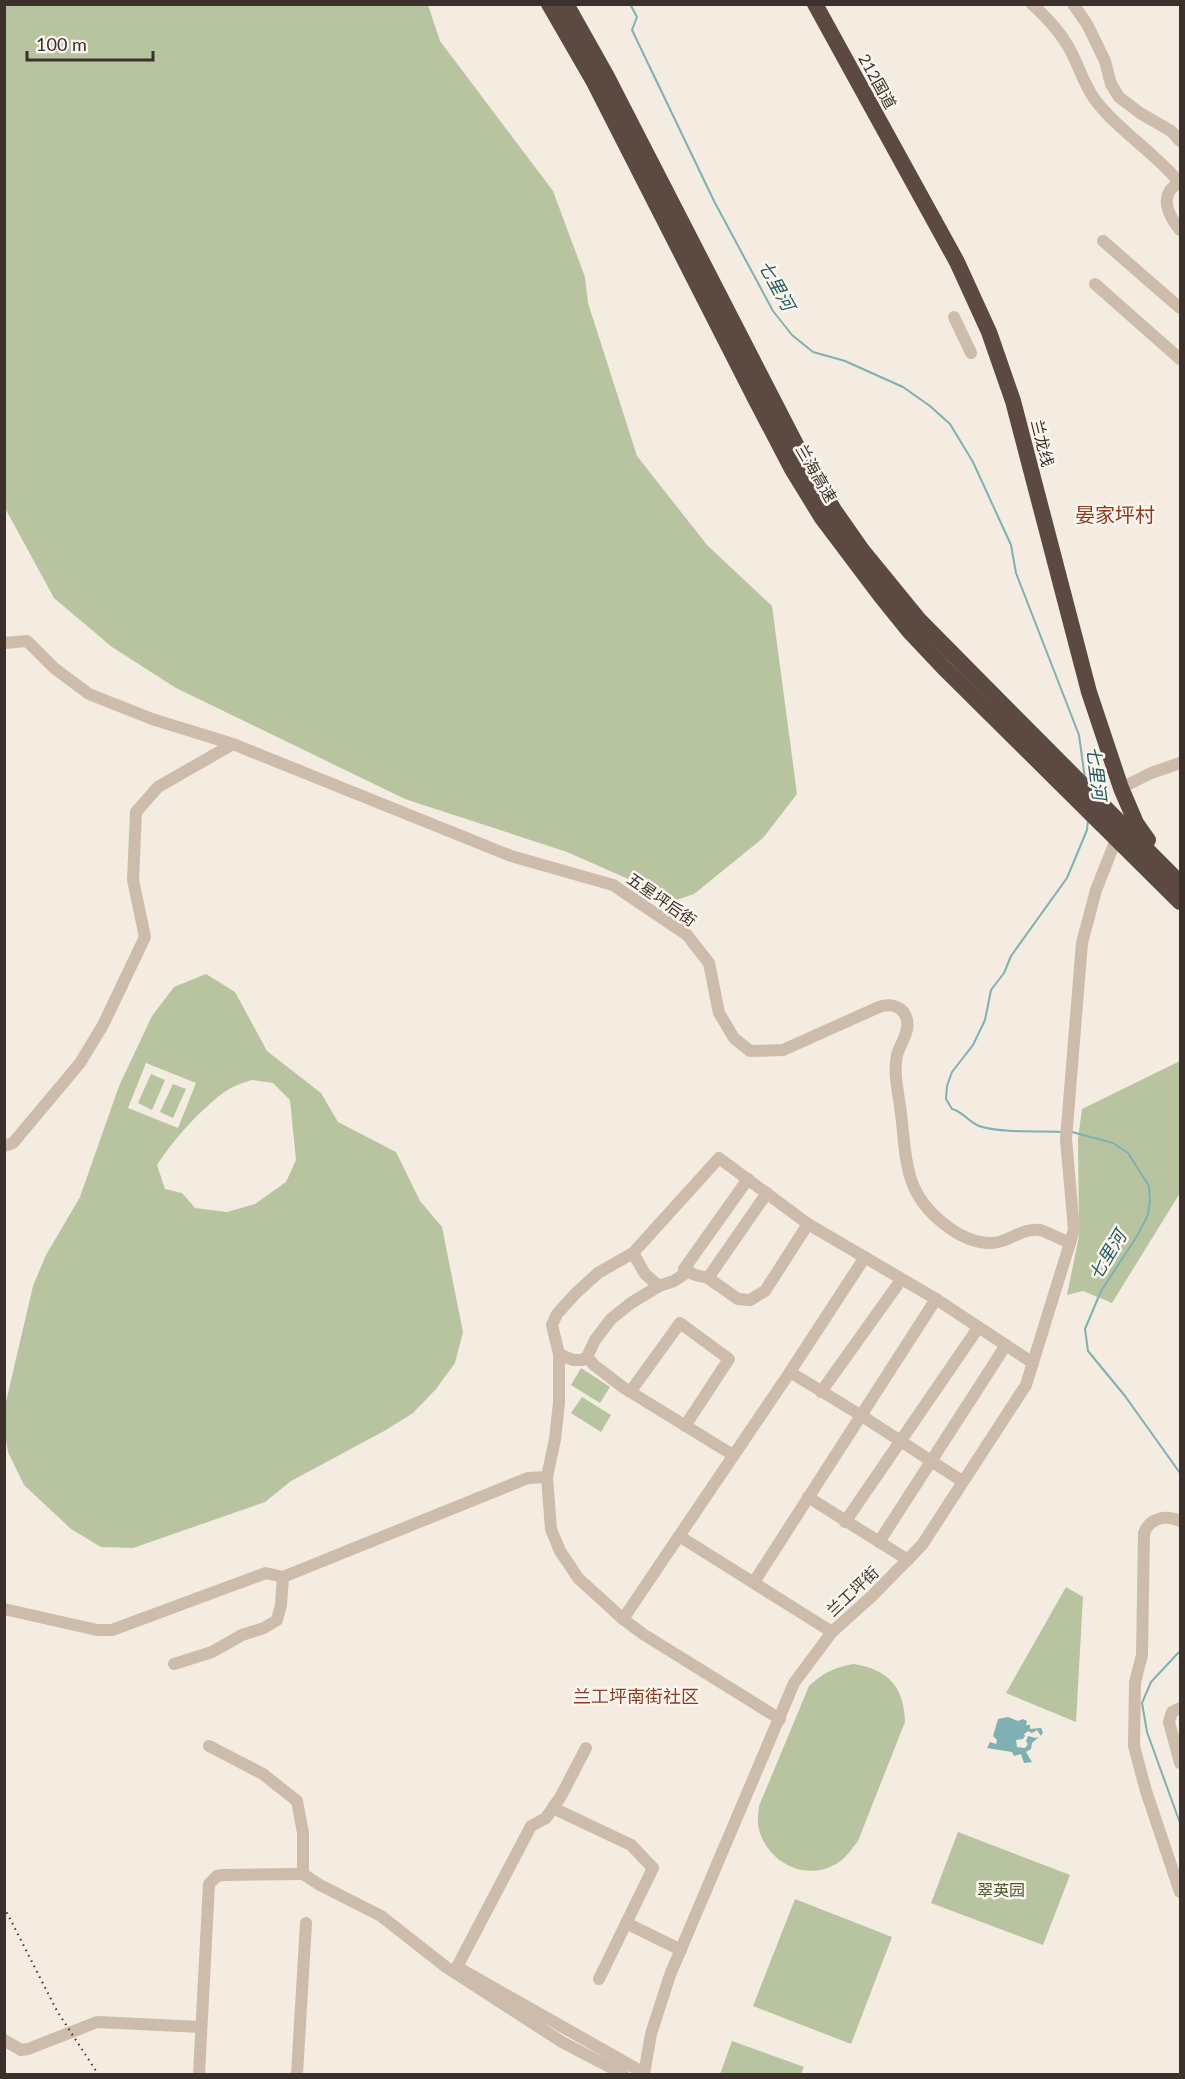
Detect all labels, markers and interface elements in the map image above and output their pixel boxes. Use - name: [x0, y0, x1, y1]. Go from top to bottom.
- scale bar: [27, 24, 153, 62]
- text: 100 m: [36, 33, 87, 55]
- street label: 212国道: [855, 50, 901, 112]
- water label: 七里河: [754, 256, 801, 317]
- street label: 兰龙线: [1028, 417, 1058, 469]
- street label: 兰海高速: [793, 441, 841, 505]
- district label: 晏家坪村: [1075, 502, 1155, 526]
- water label: 七里河: [1083, 745, 1112, 804]
- street label: 五星坪后街: [624, 868, 700, 930]
- water label: 七里河: [1084, 1224, 1132, 1284]
- street label: 兰工坪街: [822, 1562, 882, 1620]
- district label: 兰工坪南街社区: [573, 1685, 699, 1707]
- park label: 翠英园: [977, 1880, 1025, 1899]

